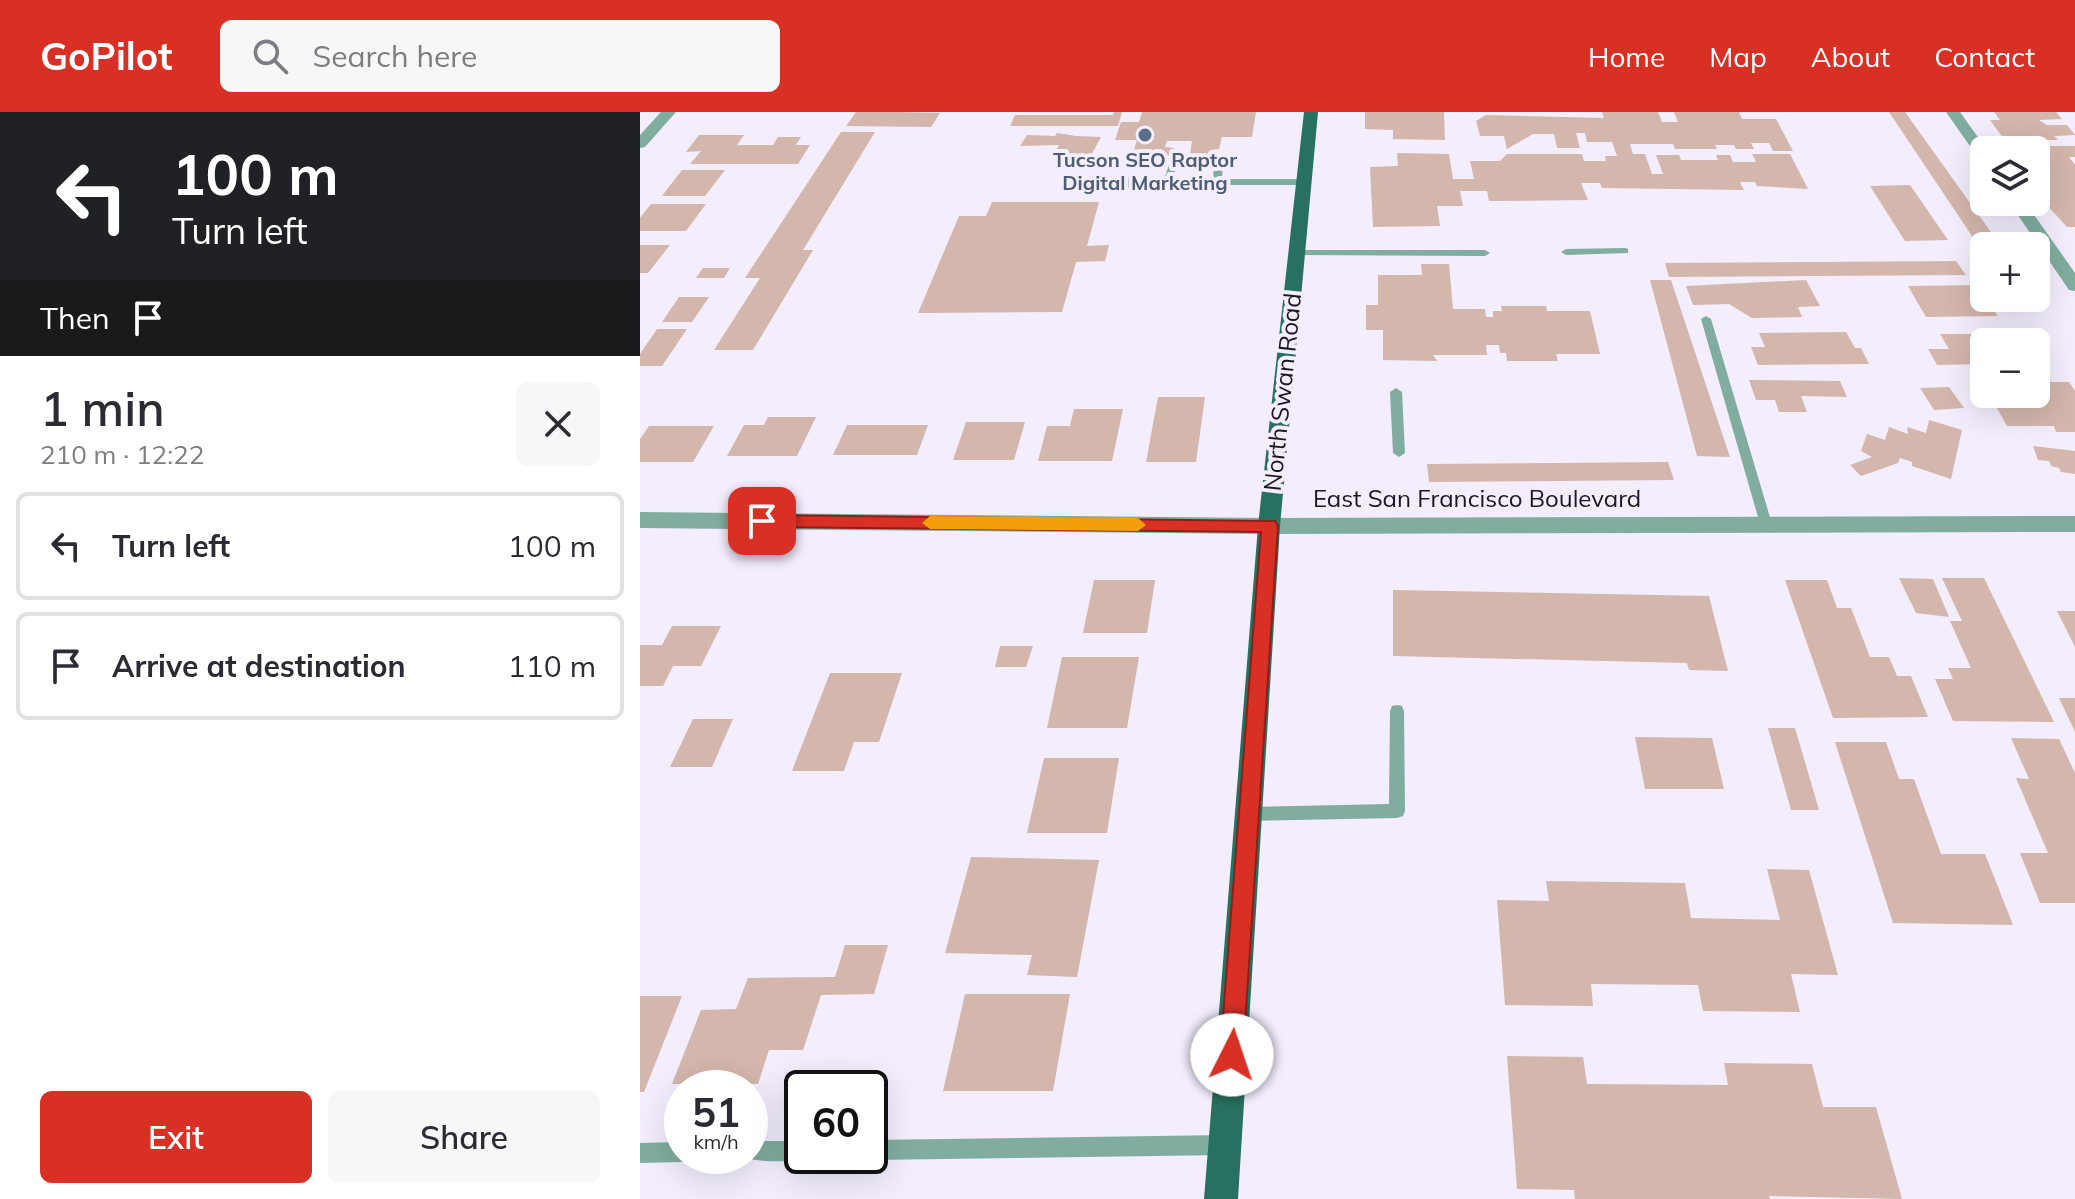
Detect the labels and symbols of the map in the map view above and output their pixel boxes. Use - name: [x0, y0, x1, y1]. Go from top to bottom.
- marker: Tucson SEO Raptor Digital Marketing: [1136, 126, 1154, 144]
- place label: Tucson SEO Raptor Digital Marketing: [1053, 147, 1237, 195]
- street label: North Swan Road: [1257, 292, 1307, 492]
- street label: East San Francisco Boulevard: [1313, 483, 1641, 513]
- pin: [728, 487, 796, 555]
- position arrow: [1190, 1013, 1274, 1097]
- speed limit sign: 60: [784, 1070, 888, 1174]

